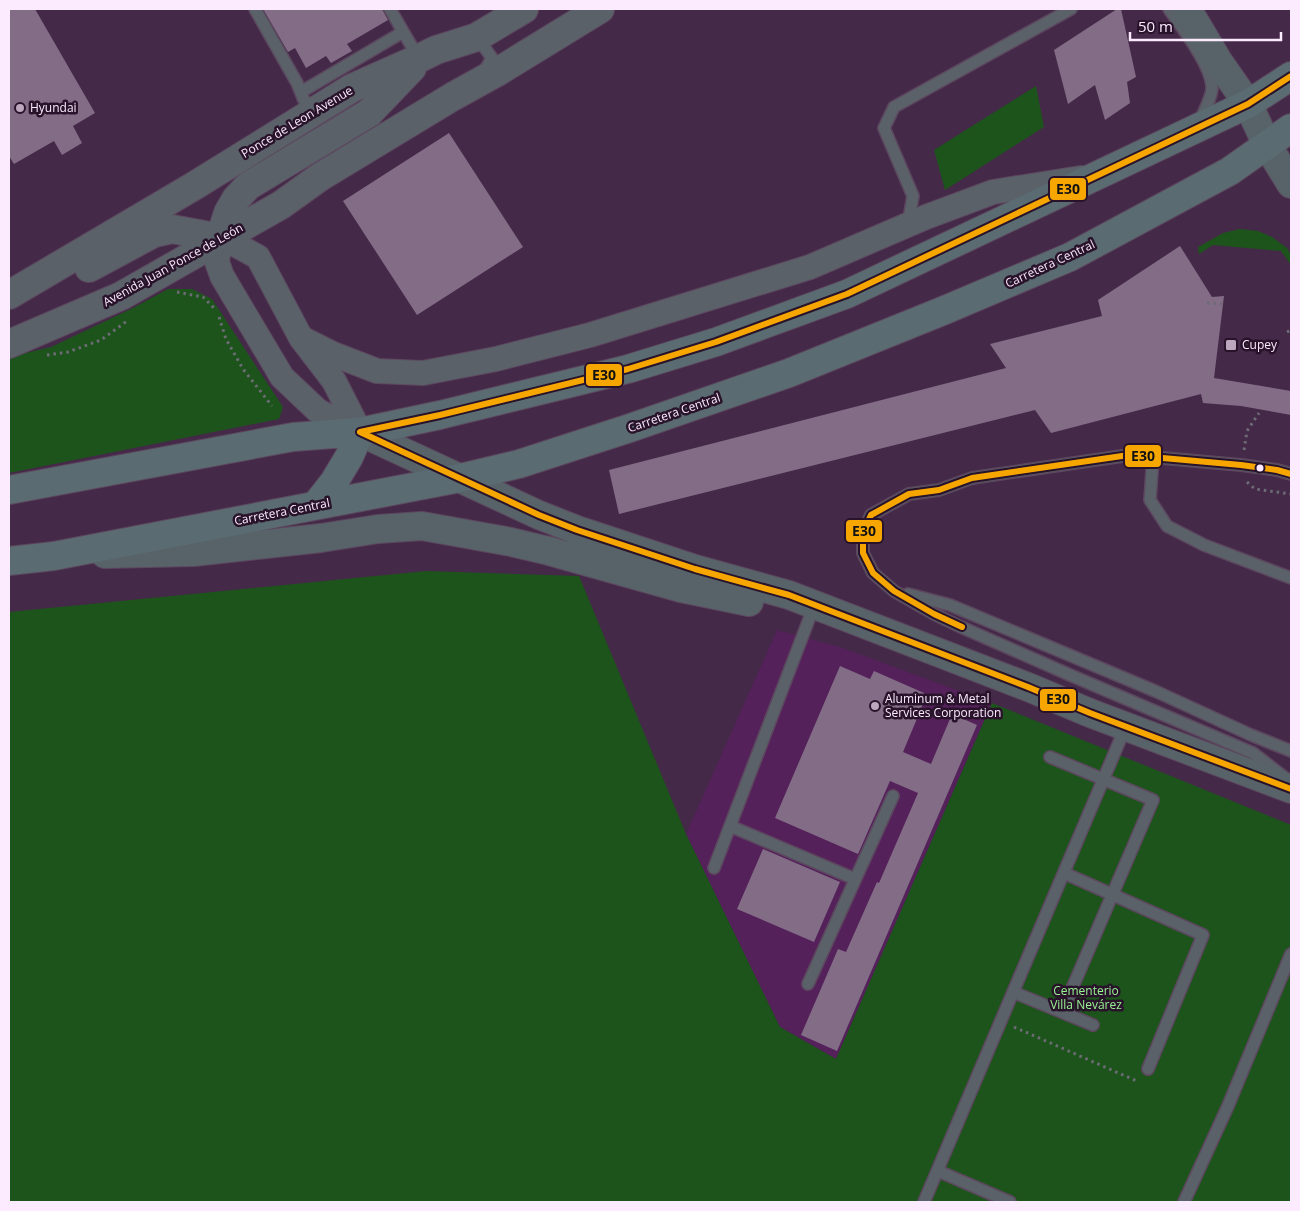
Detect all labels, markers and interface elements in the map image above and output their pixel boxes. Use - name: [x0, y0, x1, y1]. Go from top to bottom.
- scale bar: [1130, 10, 1281, 42]
- text: 50 m: [1138, 16, 1173, 36]
- street label: Ponce de Leon Avenue: [238, 81, 356, 162]
- place label: Hyundai: [30, 99, 77, 116]
- marker: Hyundai: [14, 102, 26, 114]
- line badge: E30: [1049, 177, 1087, 201]
- text: E30: [1056, 179, 1080, 198]
- street label: Avenida Juan Ponce de León: [100, 219, 246, 310]
- street label: Carretera Central: [1002, 235, 1097, 292]
- place label: Cupey: [1242, 336, 1278, 353]
- marker: Cupey: [1224, 338, 1238, 352]
- line badge: E30: [585, 363, 623, 387]
- text: E30: [592, 365, 616, 384]
- street label: Carretera Central: [625, 389, 722, 436]
- line badge: E30: [1124, 444, 1162, 468]
- text: E30: [1131, 446, 1155, 465]
- unlabelled marker: [1255, 463, 1265, 473]
- street label: Carretera Central: [233, 494, 331, 529]
- line badge: E30: [845, 519, 883, 543]
- text: E30: [852, 521, 876, 540]
- line badge: E30: [1039, 688, 1077, 712]
- text: E30: [1046, 689, 1070, 708]
- place label: Aluminum & Metal Services Corporation: [885, 690, 1001, 721]
- marker: Aluminum & Metal Services Corporation: [869, 700, 881, 712]
- park label: Cementerio Villa Nevárez: [1050, 982, 1122, 1013]

